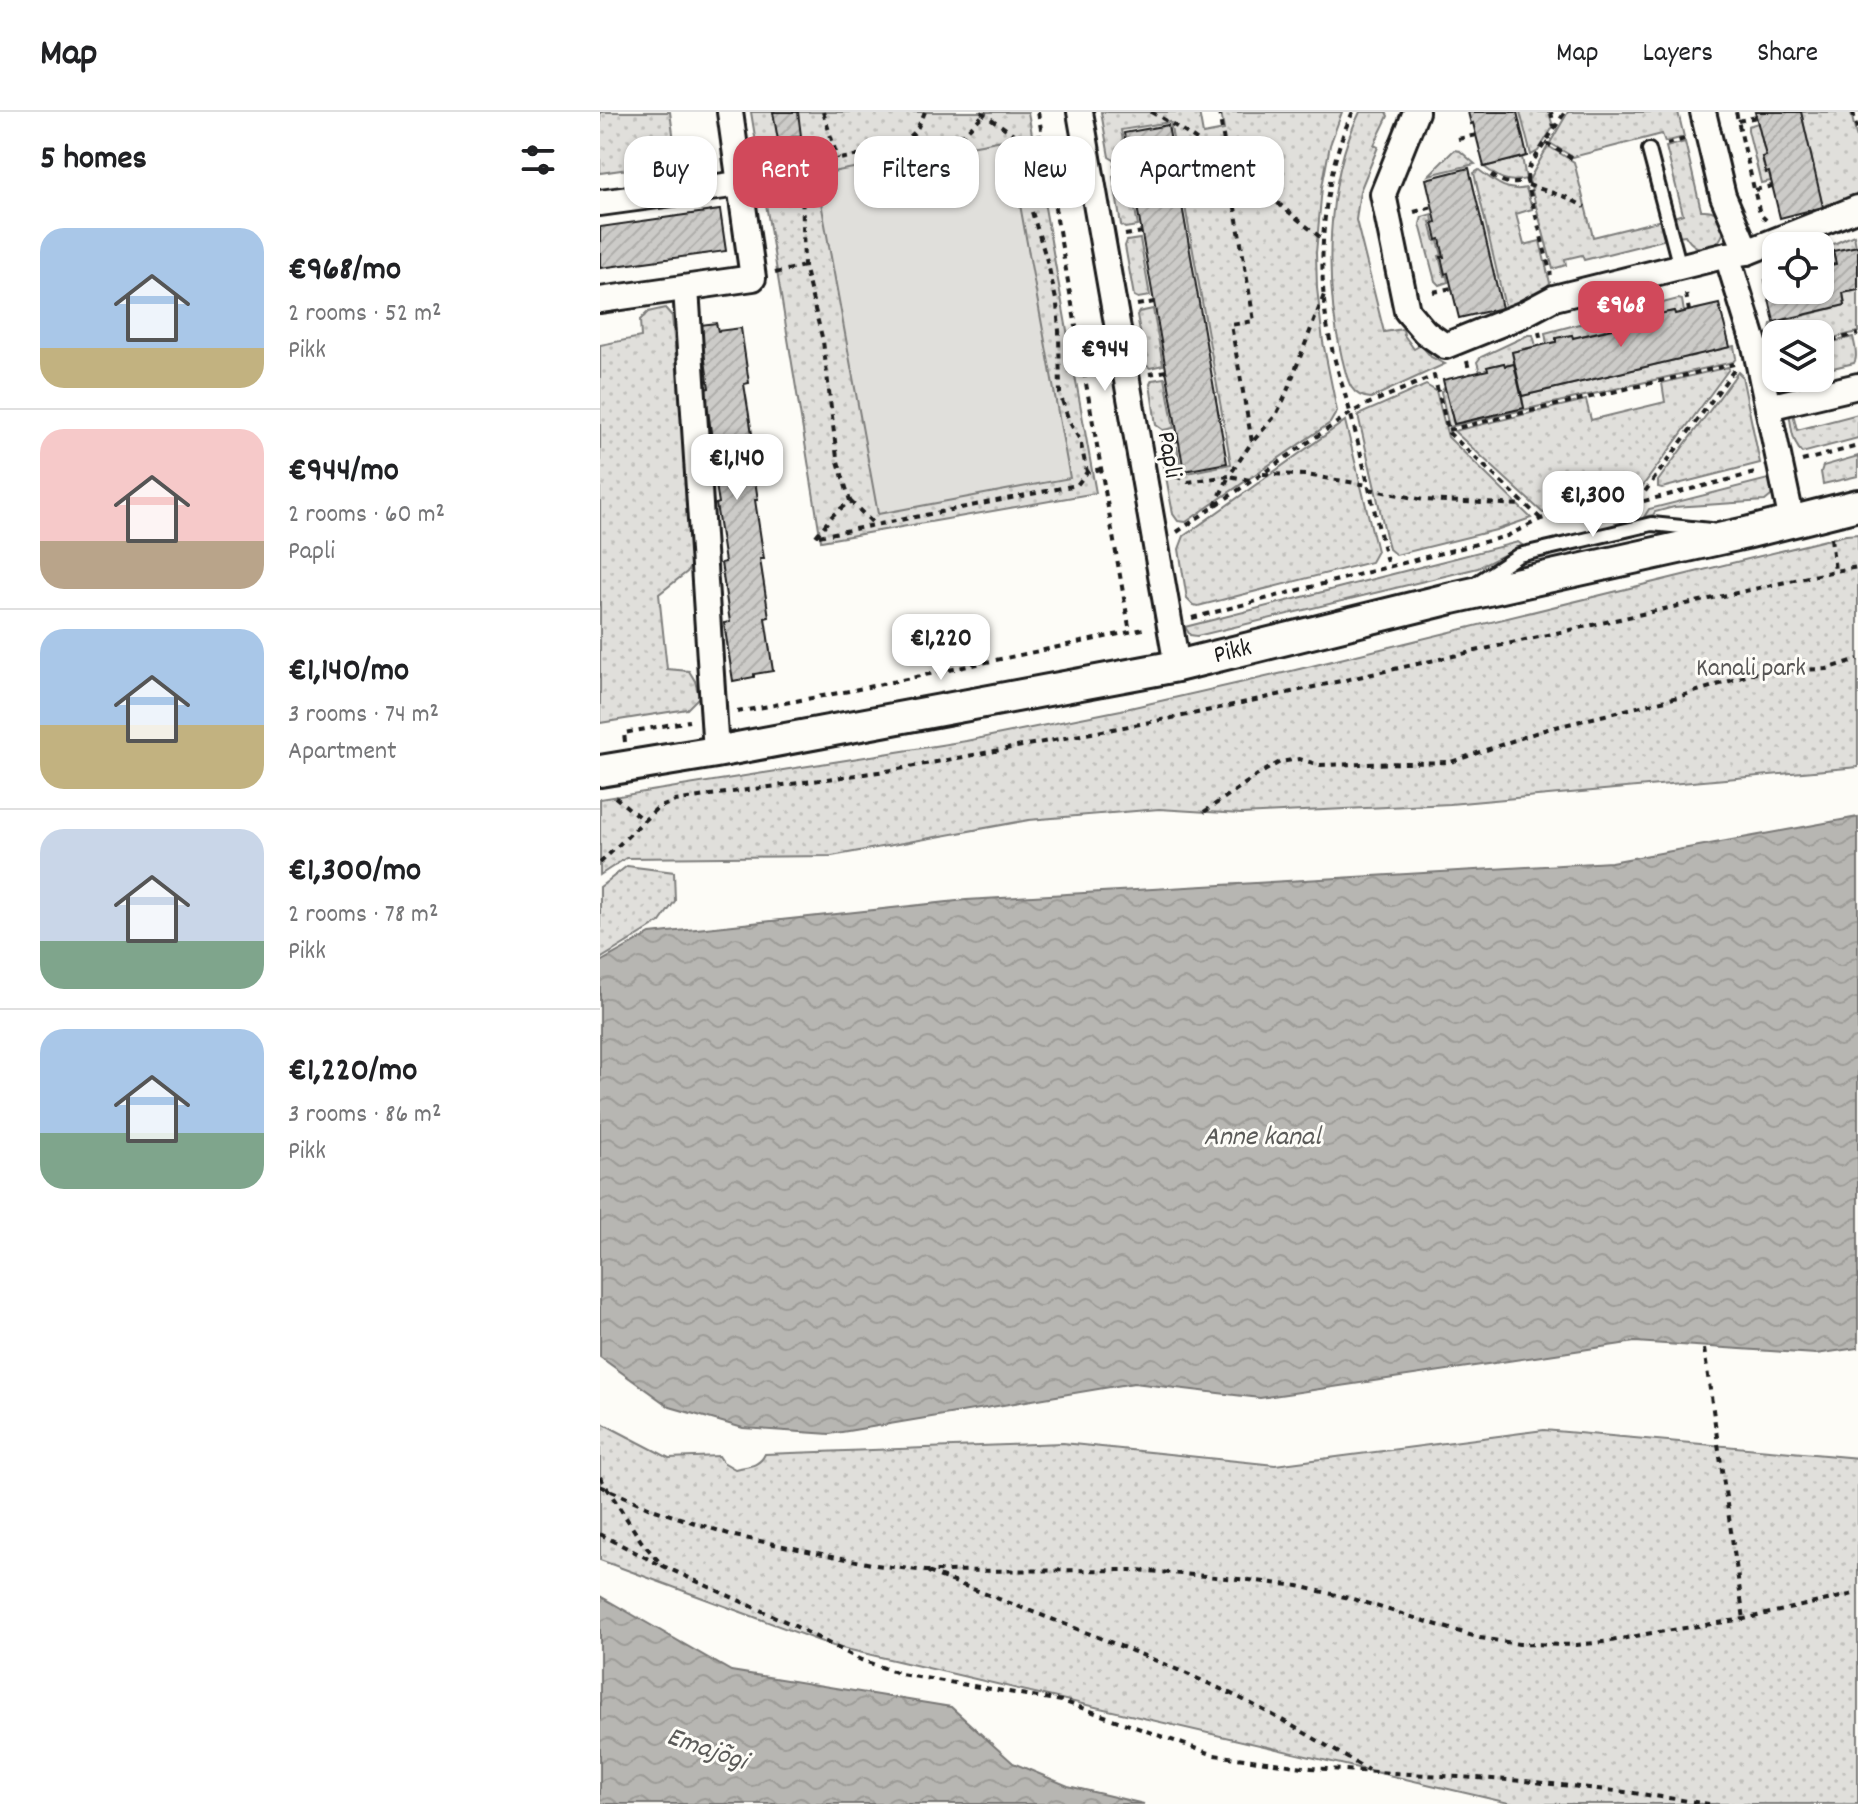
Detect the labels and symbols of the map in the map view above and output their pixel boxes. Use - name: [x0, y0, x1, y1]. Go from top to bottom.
- pin: €968: [1574, 281, 1668, 349]
- pin: €944: [1058, 325, 1152, 393]
- street label: Papli: [1146, 429, 1190, 482]
- pin: €1,140: [672, 434, 802, 502]
- pin: €1,300: [1528, 471, 1658, 539]
- pin: €1,220: [876, 614, 1006, 682]
- street label: Pikk: [1210, 630, 1256, 675]
- park label: Kanali park: [1696, 651, 1806, 688]
- water label: Anne kanal: [1203, 1119, 1323, 1159]
- water label: Emajõgi: [661, 1719, 755, 1785]

